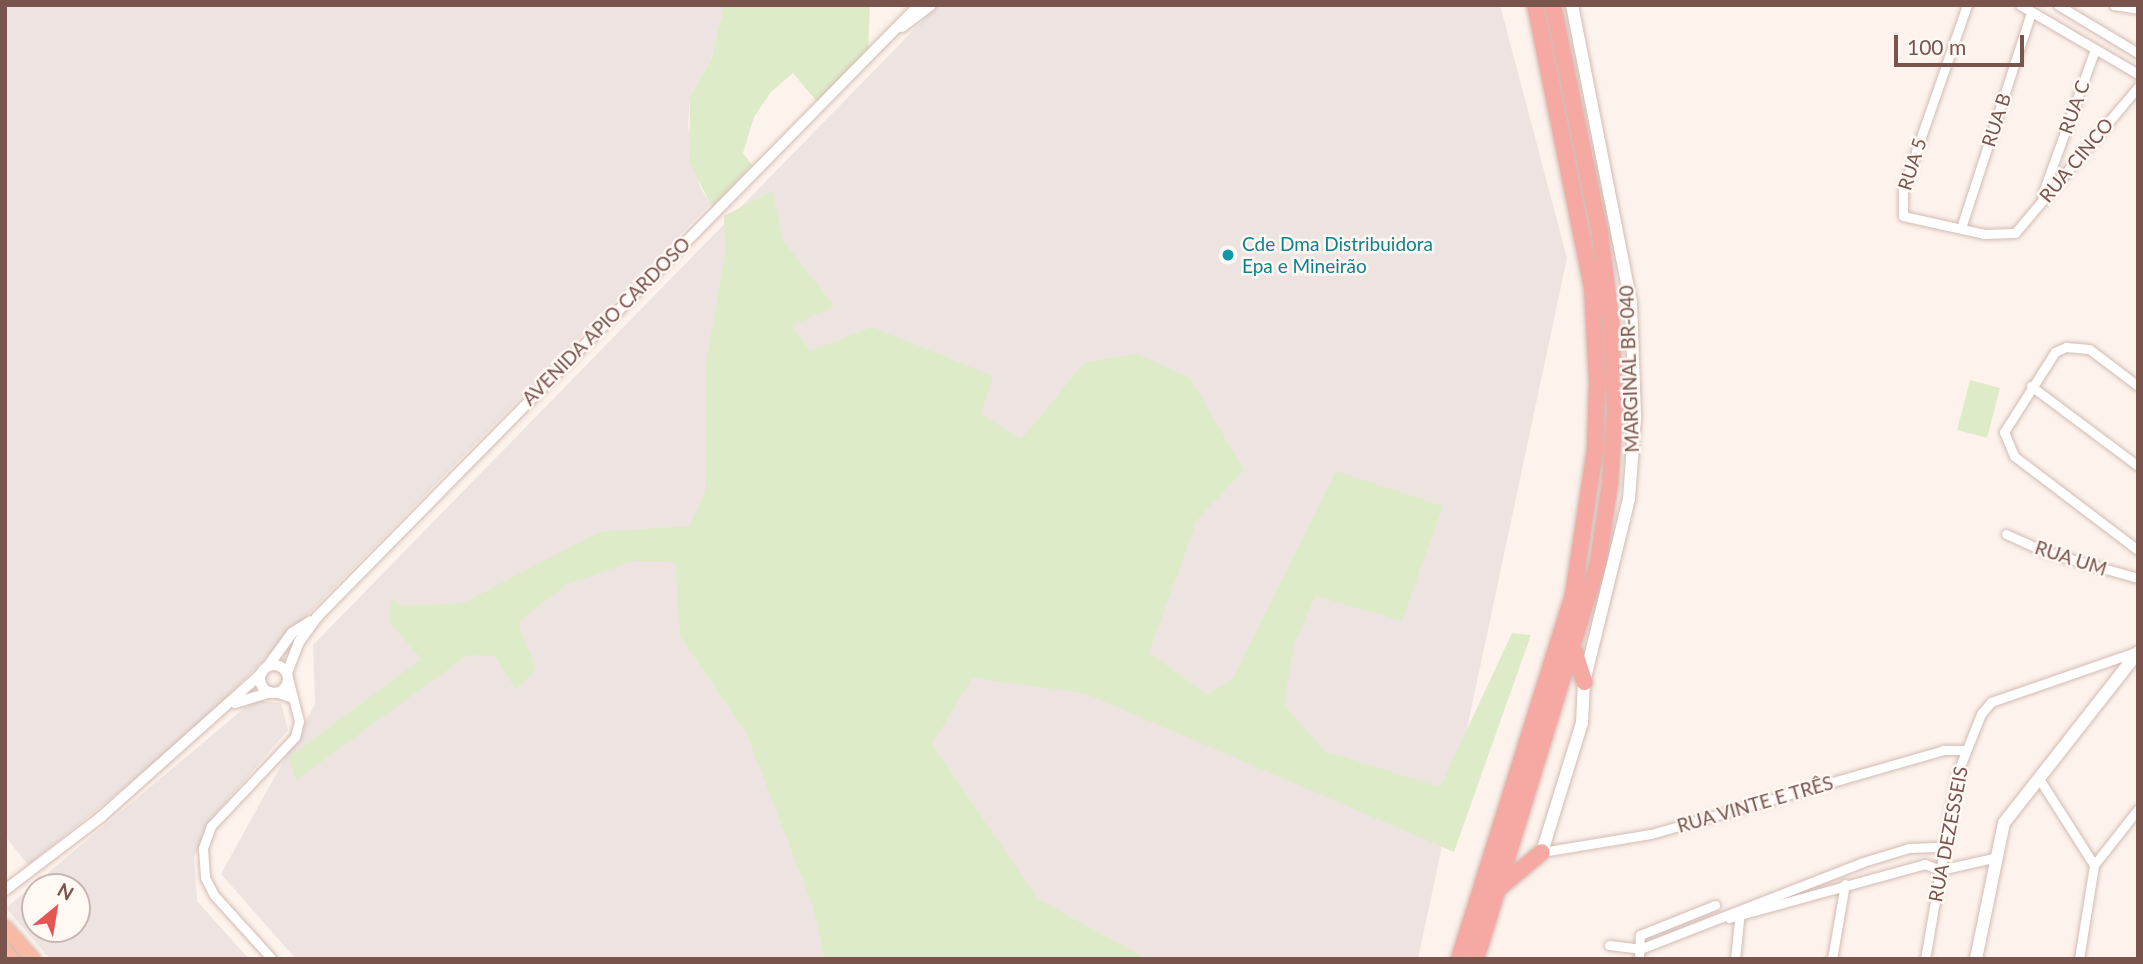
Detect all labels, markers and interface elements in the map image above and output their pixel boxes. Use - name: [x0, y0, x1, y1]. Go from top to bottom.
- scale bar: [1898, 21, 2028, 65]
- text: 100 m: [1907, 34, 1966, 59]
- street label: RUA C: [2054, 77, 2094, 137]
- street label: RUA B: [1977, 90, 2015, 150]
- street label: RUA CINCO: [2034, 113, 2118, 207]
- street label: RUA 5: [1893, 135, 1931, 193]
- street label: AVENIDA APIO CARDOSO: [517, 232, 695, 410]
- place label: Cde Dma Distribuidora Epa e Mineirão: [1242, 233, 1433, 277]
- marker: Cde Dma Distribuidora Epa e Mineirão: [1220, 247, 1236, 263]
- street label: MARGINAL BR-040: [1615, 285, 1643, 453]
- street label: RUA UM: [2032, 536, 2110, 580]
- street label: RUA DEZESSEIS: [1924, 764, 1972, 904]
- street label: RUA VINTE E TRÊS: [1673, 771, 1837, 837]
- north arrow: [21, 873, 91, 943]
- text: N: [54, 877, 78, 905]

